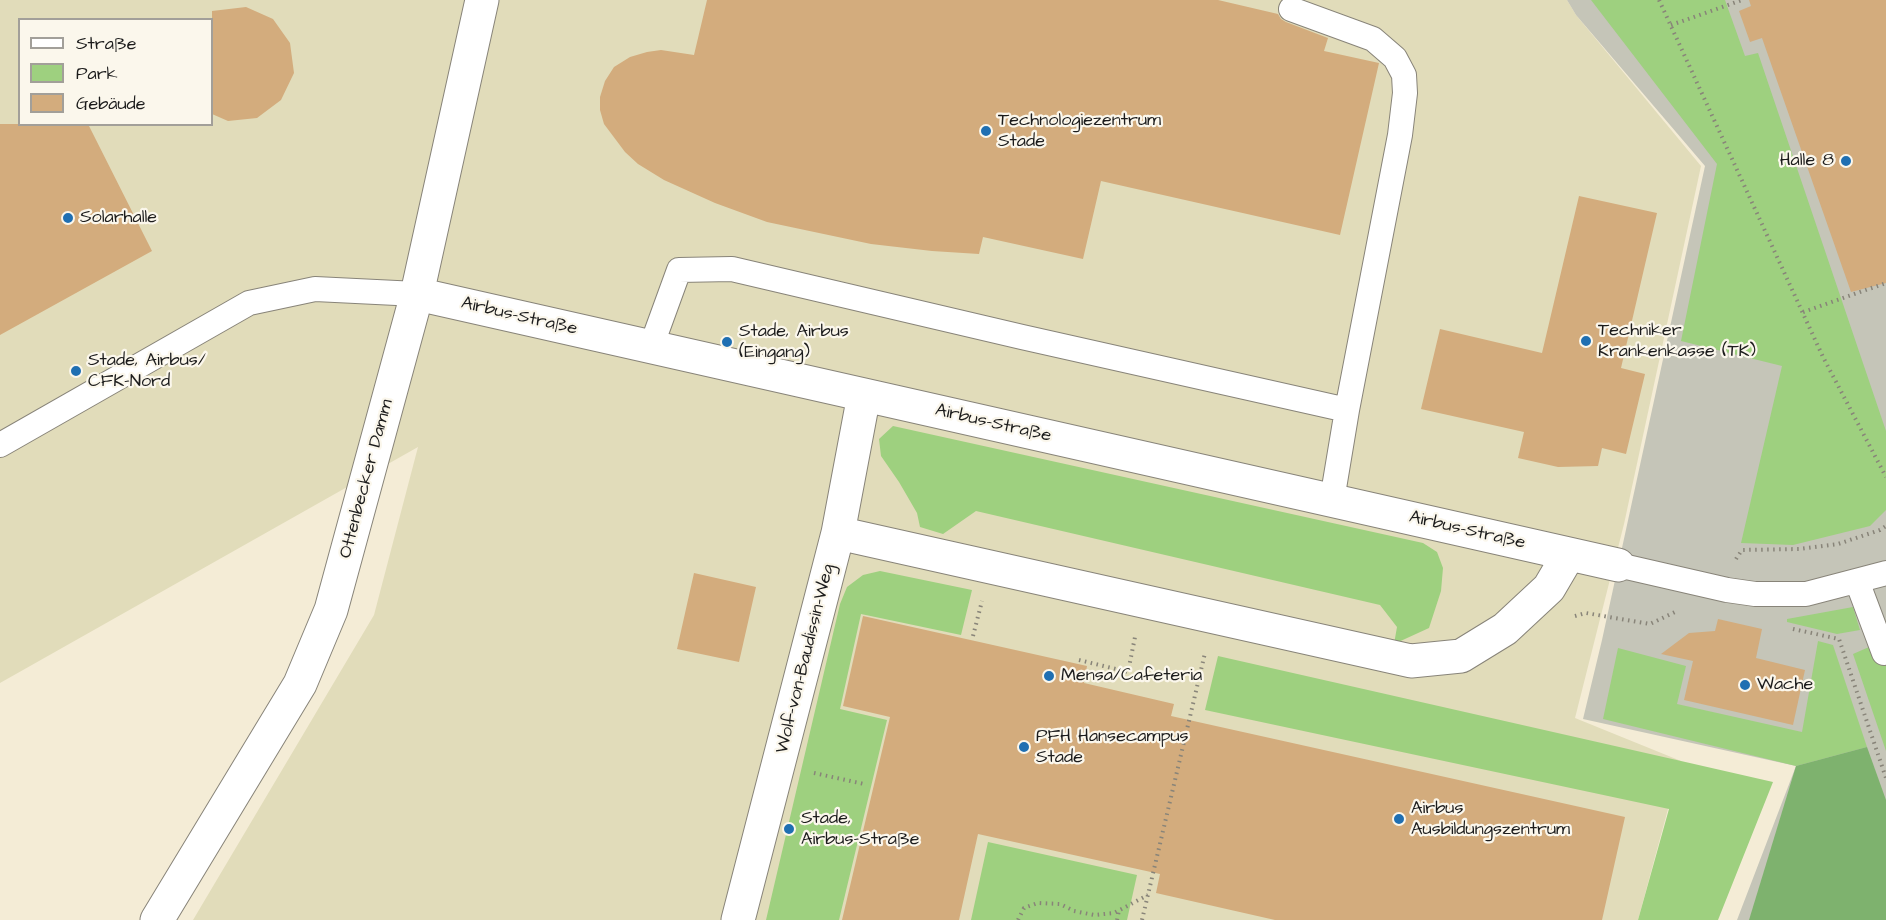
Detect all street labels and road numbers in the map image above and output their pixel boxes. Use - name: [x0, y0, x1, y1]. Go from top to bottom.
- street label: Airbus-Straße: [459, 293, 579, 341]
- street label: Ottenbecker Damm: [335, 397, 399, 561]
- street label: Airbus-Straße: [933, 400, 1053, 448]
- street label: Airbus-Straße: [1407, 507, 1527, 555]
- street label: Wolf-von-Baudissin-Weg: [772, 562, 840, 756]

